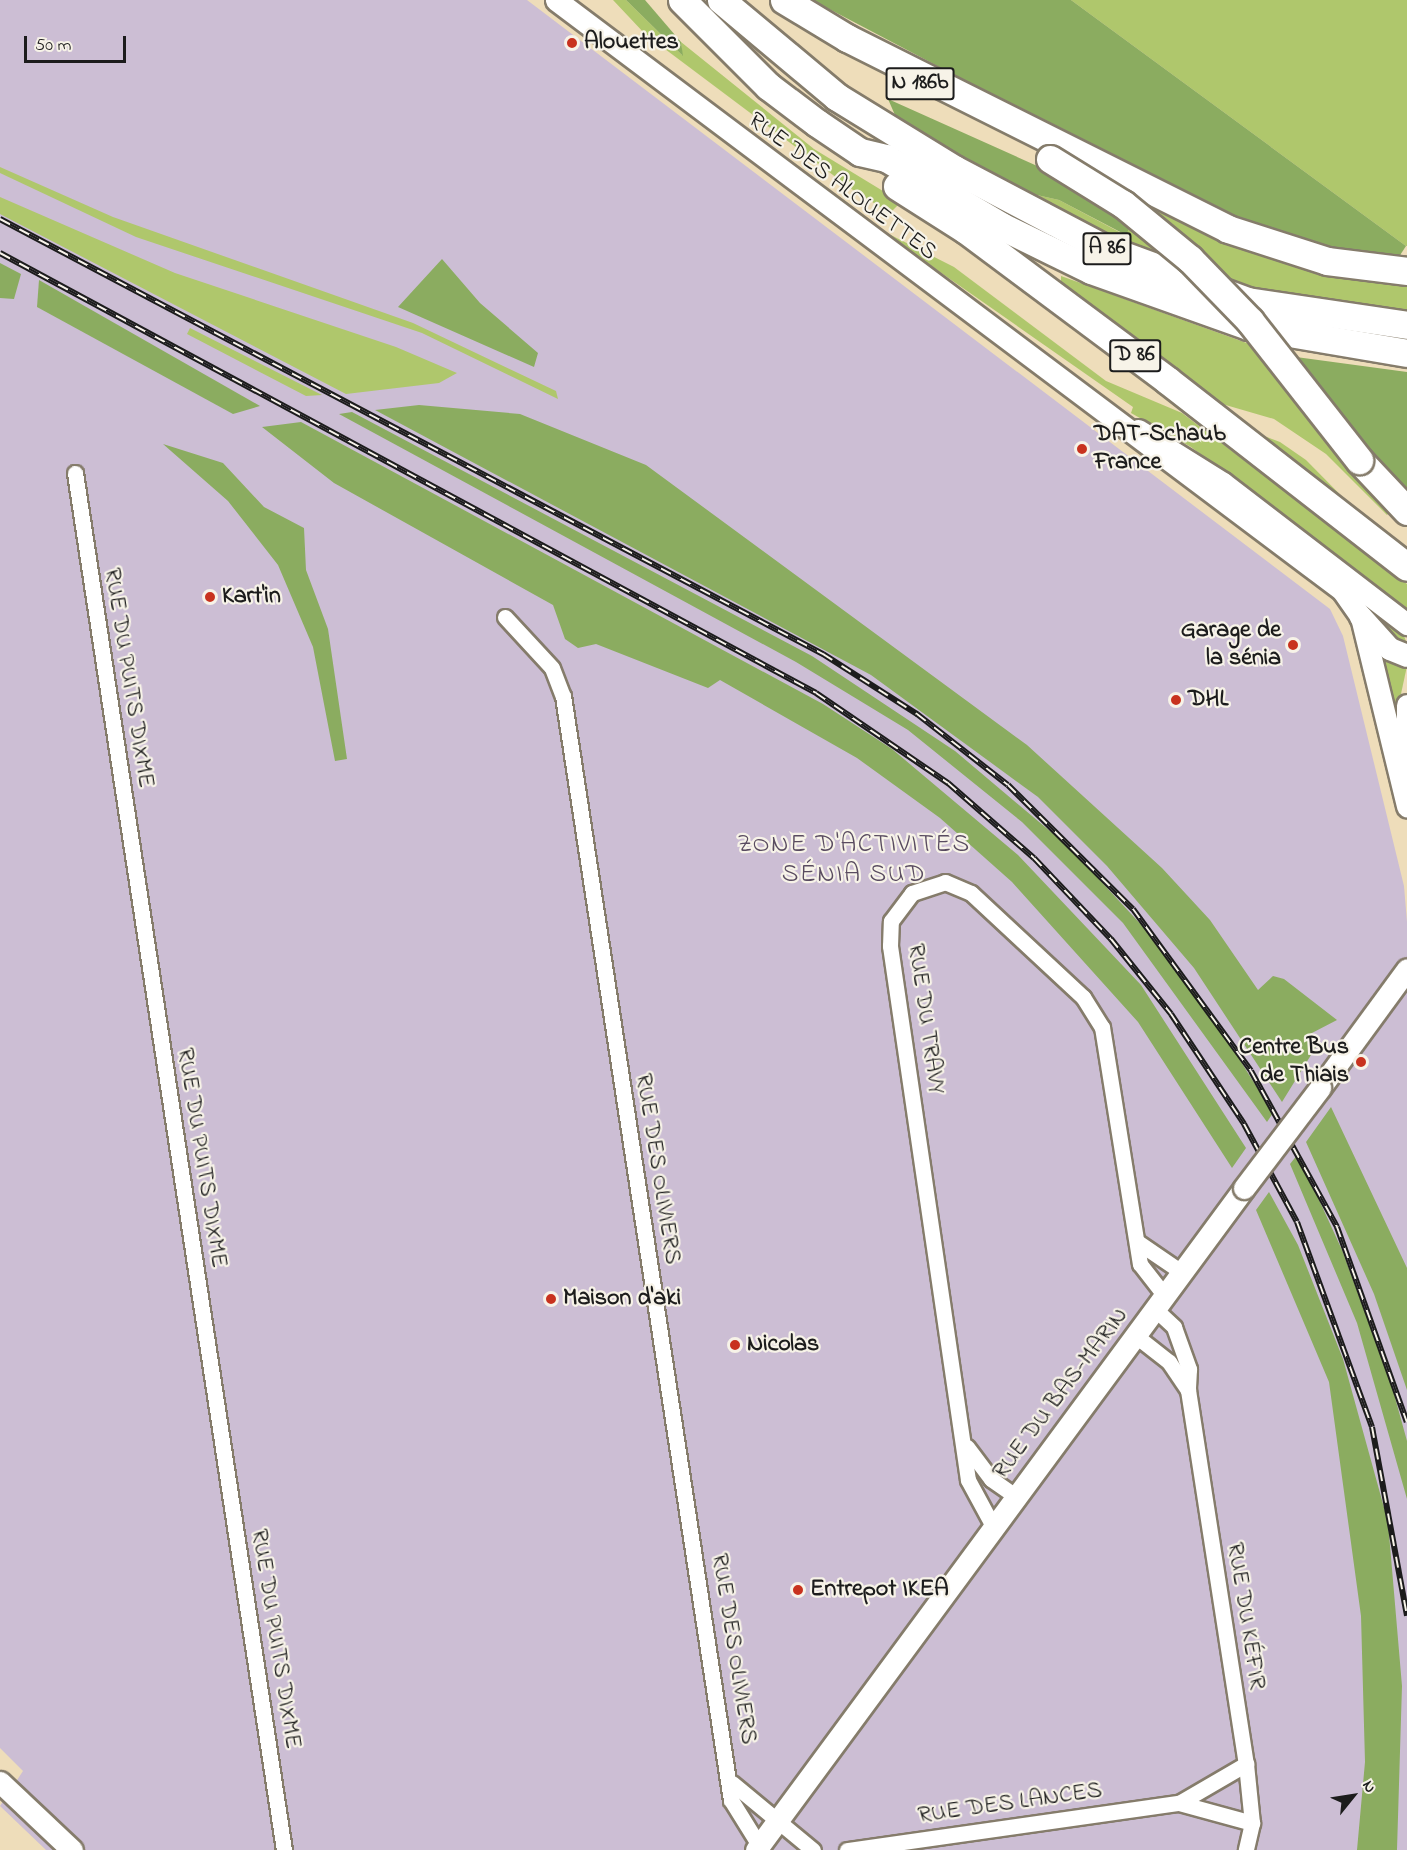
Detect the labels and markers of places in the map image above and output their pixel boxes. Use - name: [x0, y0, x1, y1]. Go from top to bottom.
- place label: Alouettes: [584, 29, 679, 57]
- marker: Alouettes: [565, 36, 579, 50]
- place label: DAT-Schaub France: [1094, 421, 1226, 477]
- marker: DAT-Schaub France: [1075, 442, 1089, 456]
- place label: Kart'in: [222, 583, 281, 611]
- marker: Kart'in: [203, 590, 217, 604]
- place label: Garage de la sénia: [1181, 617, 1281, 673]
- marker: Garage de la sénia: [1286, 638, 1300, 652]
- place label: DHL: [1188, 686, 1228, 714]
- marker: DHL: [1169, 693, 1183, 707]
- place label: Centre Bus de Thiais: [1239, 1034, 1349, 1090]
- marker: Centre Bus de Thiais: [1354, 1055, 1368, 1069]
- place label: Maison d'aki: [563, 1285, 681, 1313]
- marker: Maison d'aki: [544, 1292, 558, 1306]
- place label: Nicolas: [747, 1331, 819, 1359]
- marker: Nicolas: [728, 1338, 742, 1352]
- place label: Entrepot IKEA: [810, 1576, 949, 1604]
- marker: Entrepot IKEA: [791, 1583, 805, 1597]

